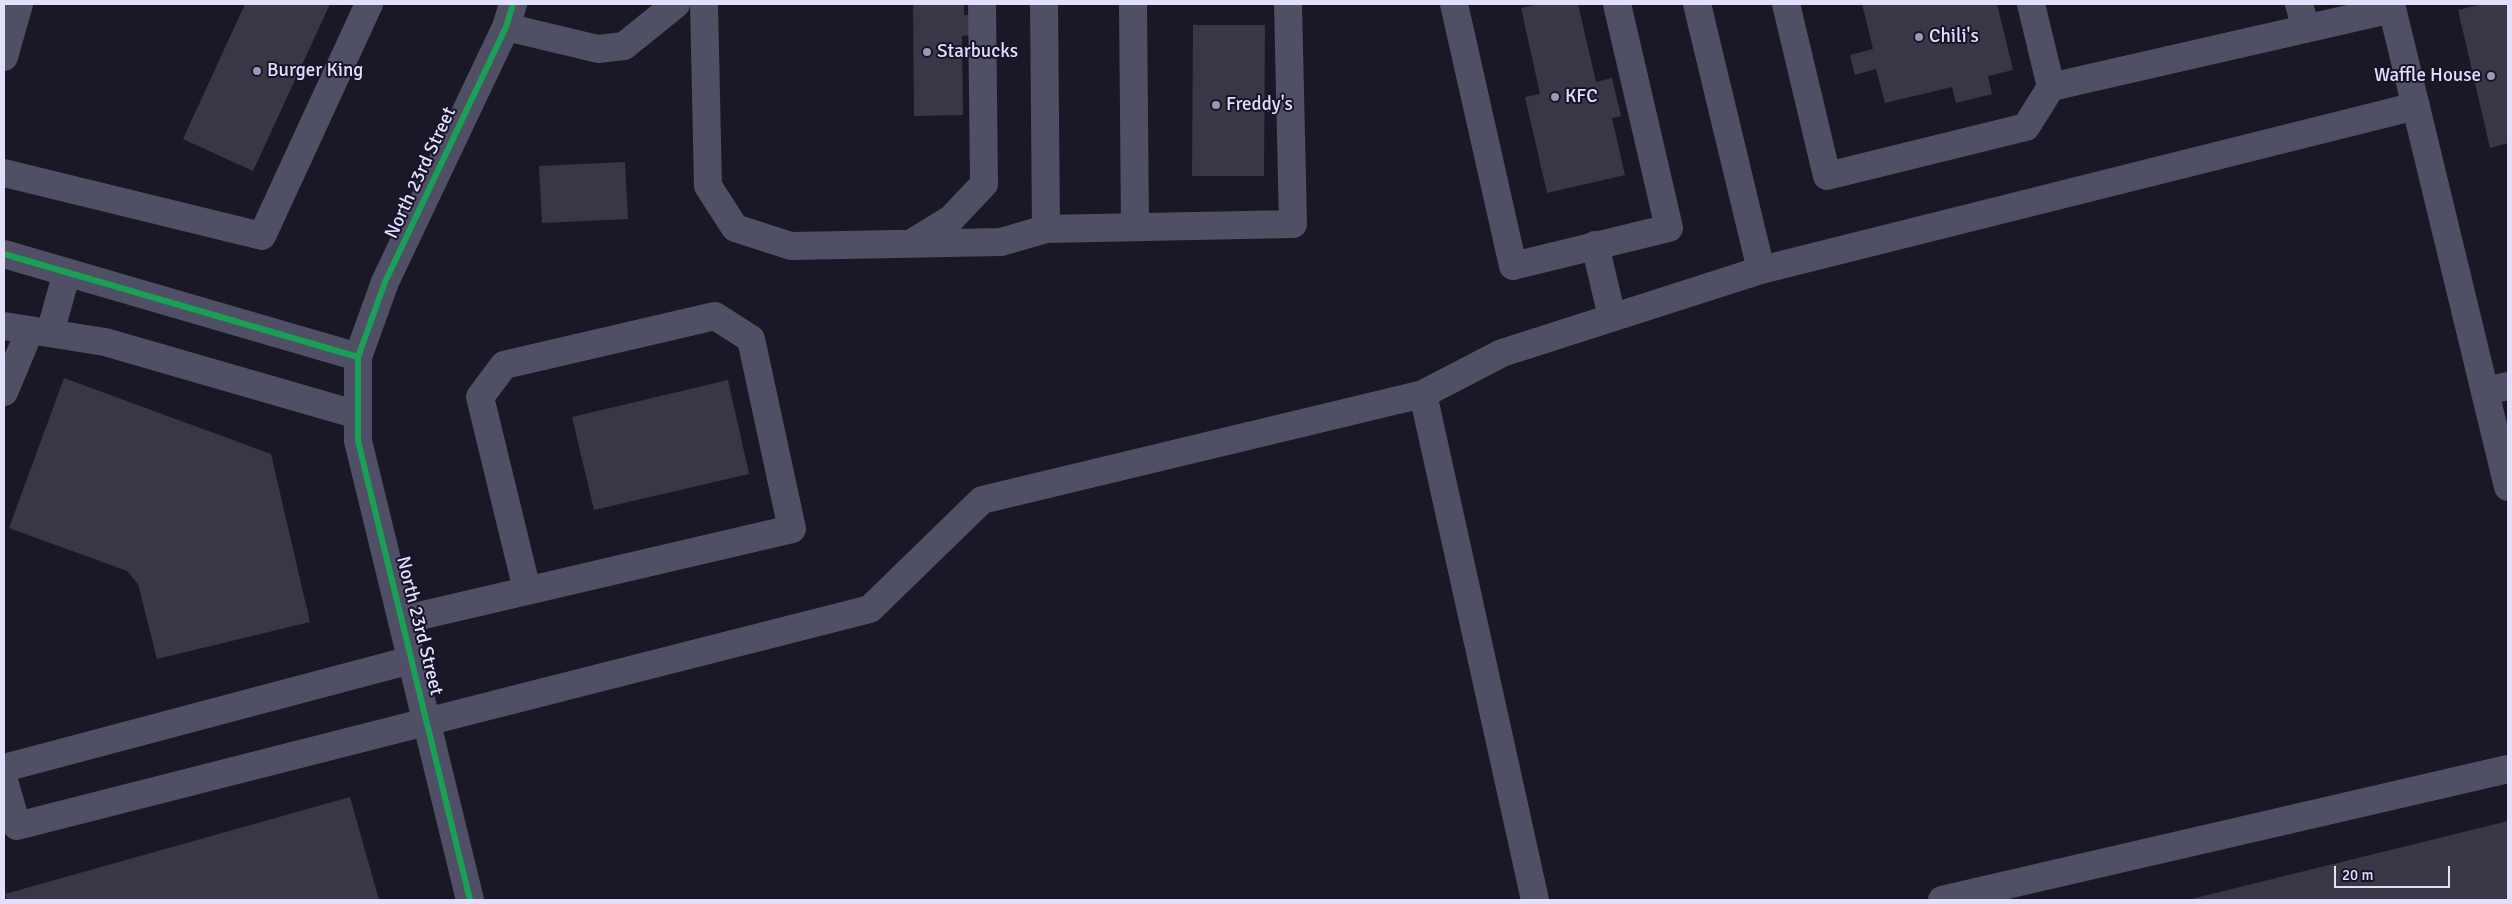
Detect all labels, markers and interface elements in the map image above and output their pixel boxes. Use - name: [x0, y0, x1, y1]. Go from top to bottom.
- place label: Chili's: [1929, 26, 1979, 48]
- marker: Chili's: [1913, 31, 1925, 43]
- place label: Starbucks: [937, 41, 1018, 63]
- marker: Starbucks: [921, 46, 933, 58]
- place label: Burger King: [267, 60, 363, 82]
- marker: Burger King: [251, 65, 263, 77]
- place label: Waffle House: [2374, 65, 2481, 87]
- marker: Waffle House: [2485, 70, 2497, 82]
- place label: KFC: [1565, 86, 1598, 108]
- marker: KFC: [1549, 91, 1561, 103]
- place label: Freddy's: [1226, 94, 1293, 116]
- marker: Freddy's: [1210, 99, 1222, 111]
- street label: North 23rd Street: [381, 104, 461, 242]
- street label: North 23rd Street: [391, 554, 447, 698]
- scale bar: [2337, 856, 2453, 888]
- text: 20 m: [2342, 866, 2373, 884]

